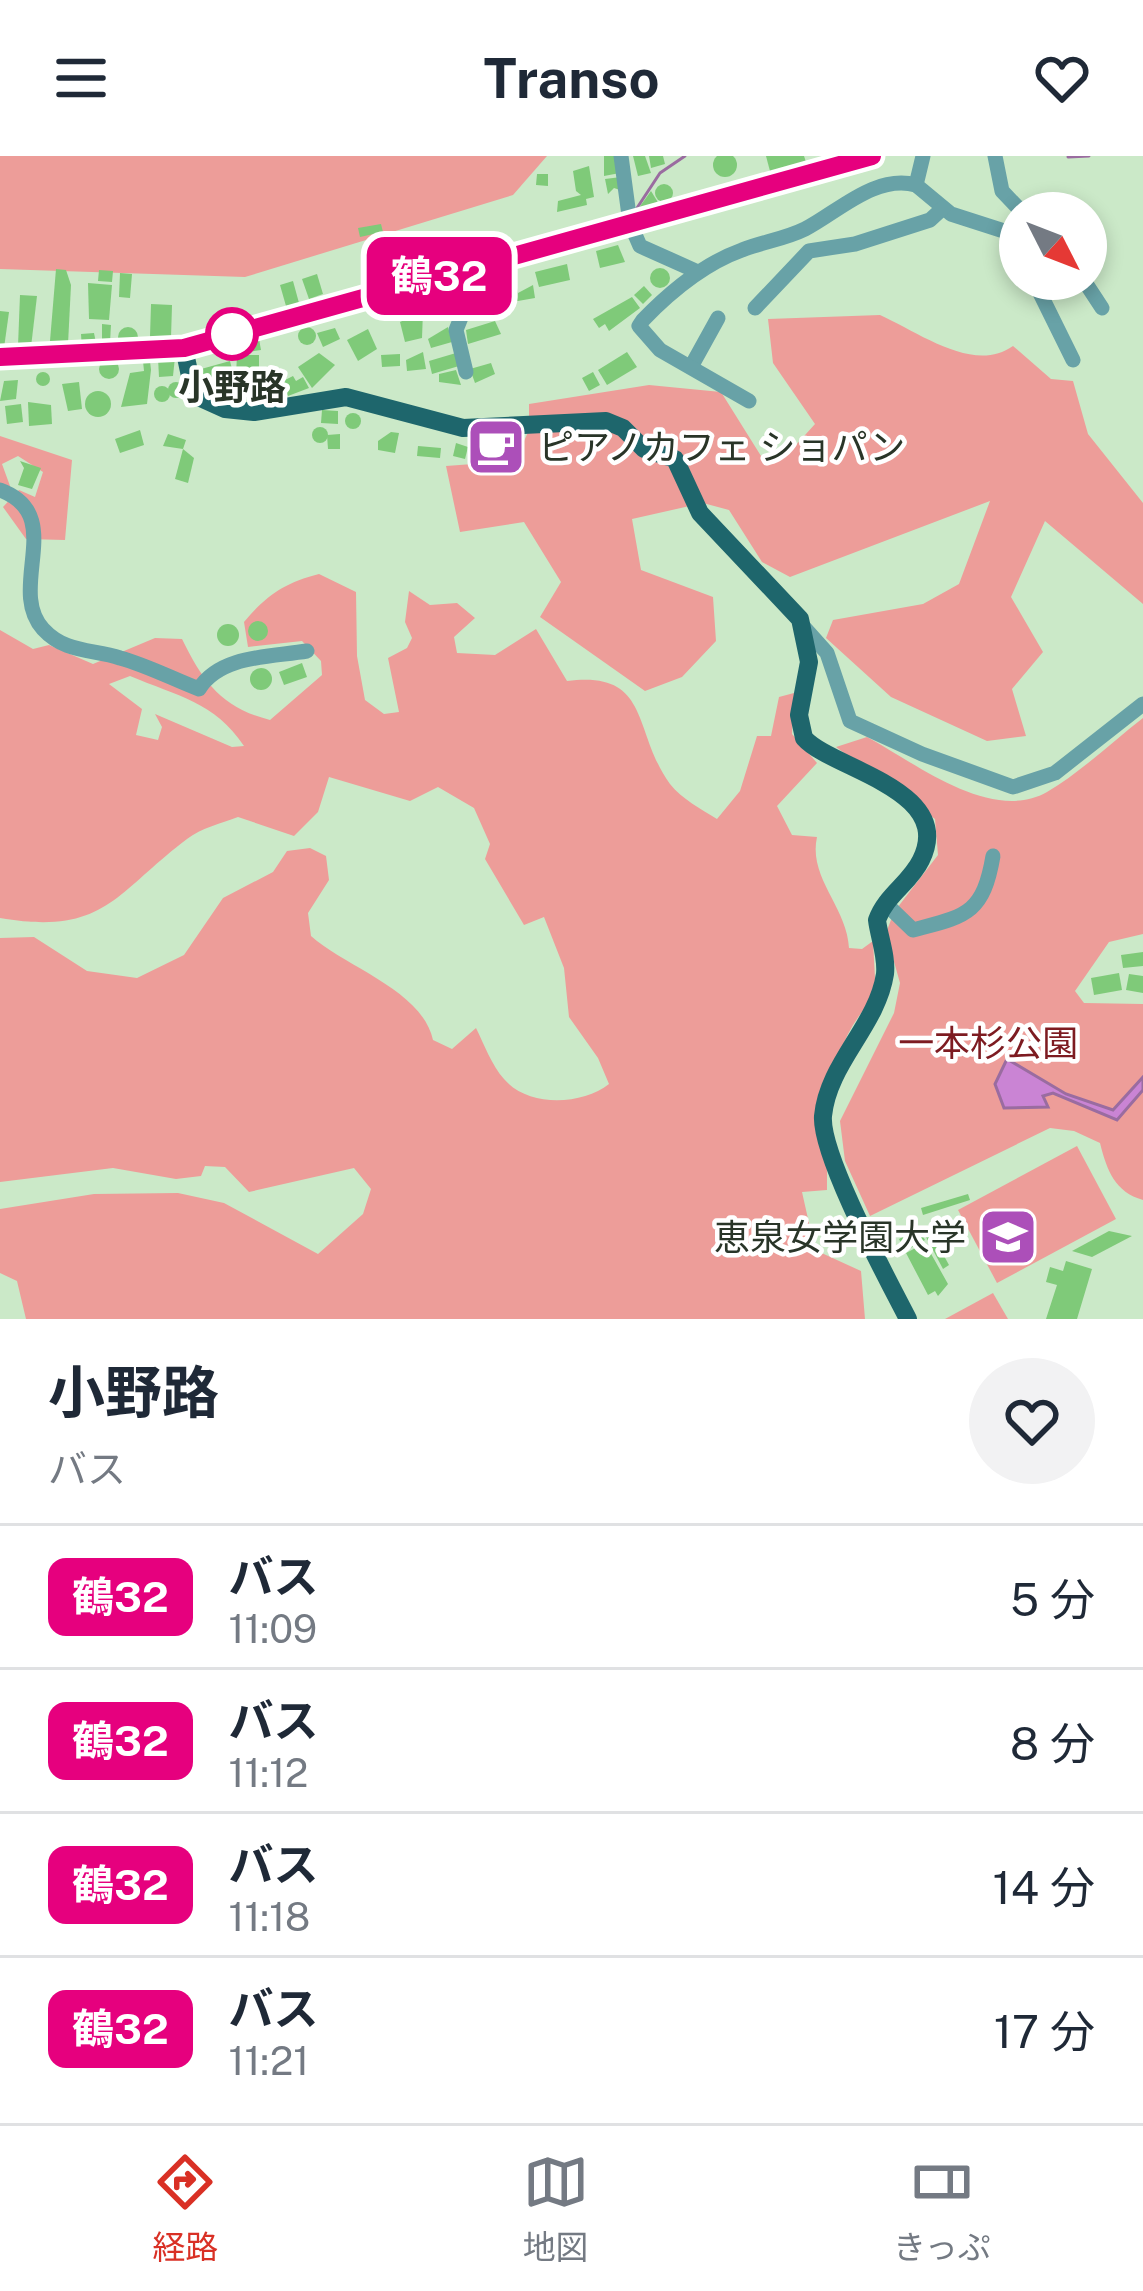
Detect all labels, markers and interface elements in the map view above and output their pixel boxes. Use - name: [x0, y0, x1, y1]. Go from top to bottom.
- icon: menu: [48, 45, 114, 111]
- icon: heart: [1029, 45, 1095, 111]
- text: Transo: [484, 47, 659, 110]
- north arrow: [999, 192, 1107, 300]
- map controls: [999, 192, 1107, 300]
- line badge: 鶴32: [370, 237, 508, 315]
- text: 鶴32: [391, 251, 487, 300]
- marker: 小野路: [207, 309, 257, 359]
- place label: 小野路: [178, 366, 286, 408]
- cafe icon: ピアノカフェ ショパン: [465, 416, 527, 478]
- place label: ピアノカフェ ショパン: [538, 426, 905, 468]
- park label: 一本杉公園: [898, 1022, 1078, 1064]
- school or university icon: 恵泉女学園大学: [977, 1206, 1039, 1268]
- place label: 恵泉女学園大学: [714, 1216, 966, 1258]
- button: heart: [969, 1358, 1095, 1484]
- text: 小野路: [48, 1359, 219, 1426]
- text: バス: [48, 1446, 126, 1492]
- text: バス: [229, 1550, 319, 1603]
- text: 鶴32: [72, 1572, 169, 1621]
- text: 5 分: [1010, 1573, 1095, 1626]
- text: 11:09: [229, 1606, 317, 1652]
- text: バス: [229, 1694, 319, 1747]
- text: 鶴32: [72, 1716, 169, 1765]
- text: 8 分: [1010, 1717, 1095, 1770]
- text: 11:12: [229, 1750, 308, 1796]
- text: バス: [229, 1838, 319, 1891]
- text: 鶴32: [72, 1860, 169, 1909]
- text: 14 分: [992, 1861, 1095, 1914]
- text: 11:18: [229, 1894, 310, 1940]
- text: バス: [229, 1982, 319, 2035]
- text: 鶴32: [72, 2004, 169, 2053]
- text: 17 分: [994, 2005, 1095, 2058]
- text: 11:21: [229, 2038, 309, 2084]
- tab: 経路: [152, 2149, 218, 2269]
- tab: 地図: [523, 2149, 589, 2269]
- tab: きっぷ: [893, 2149, 991, 2269]

